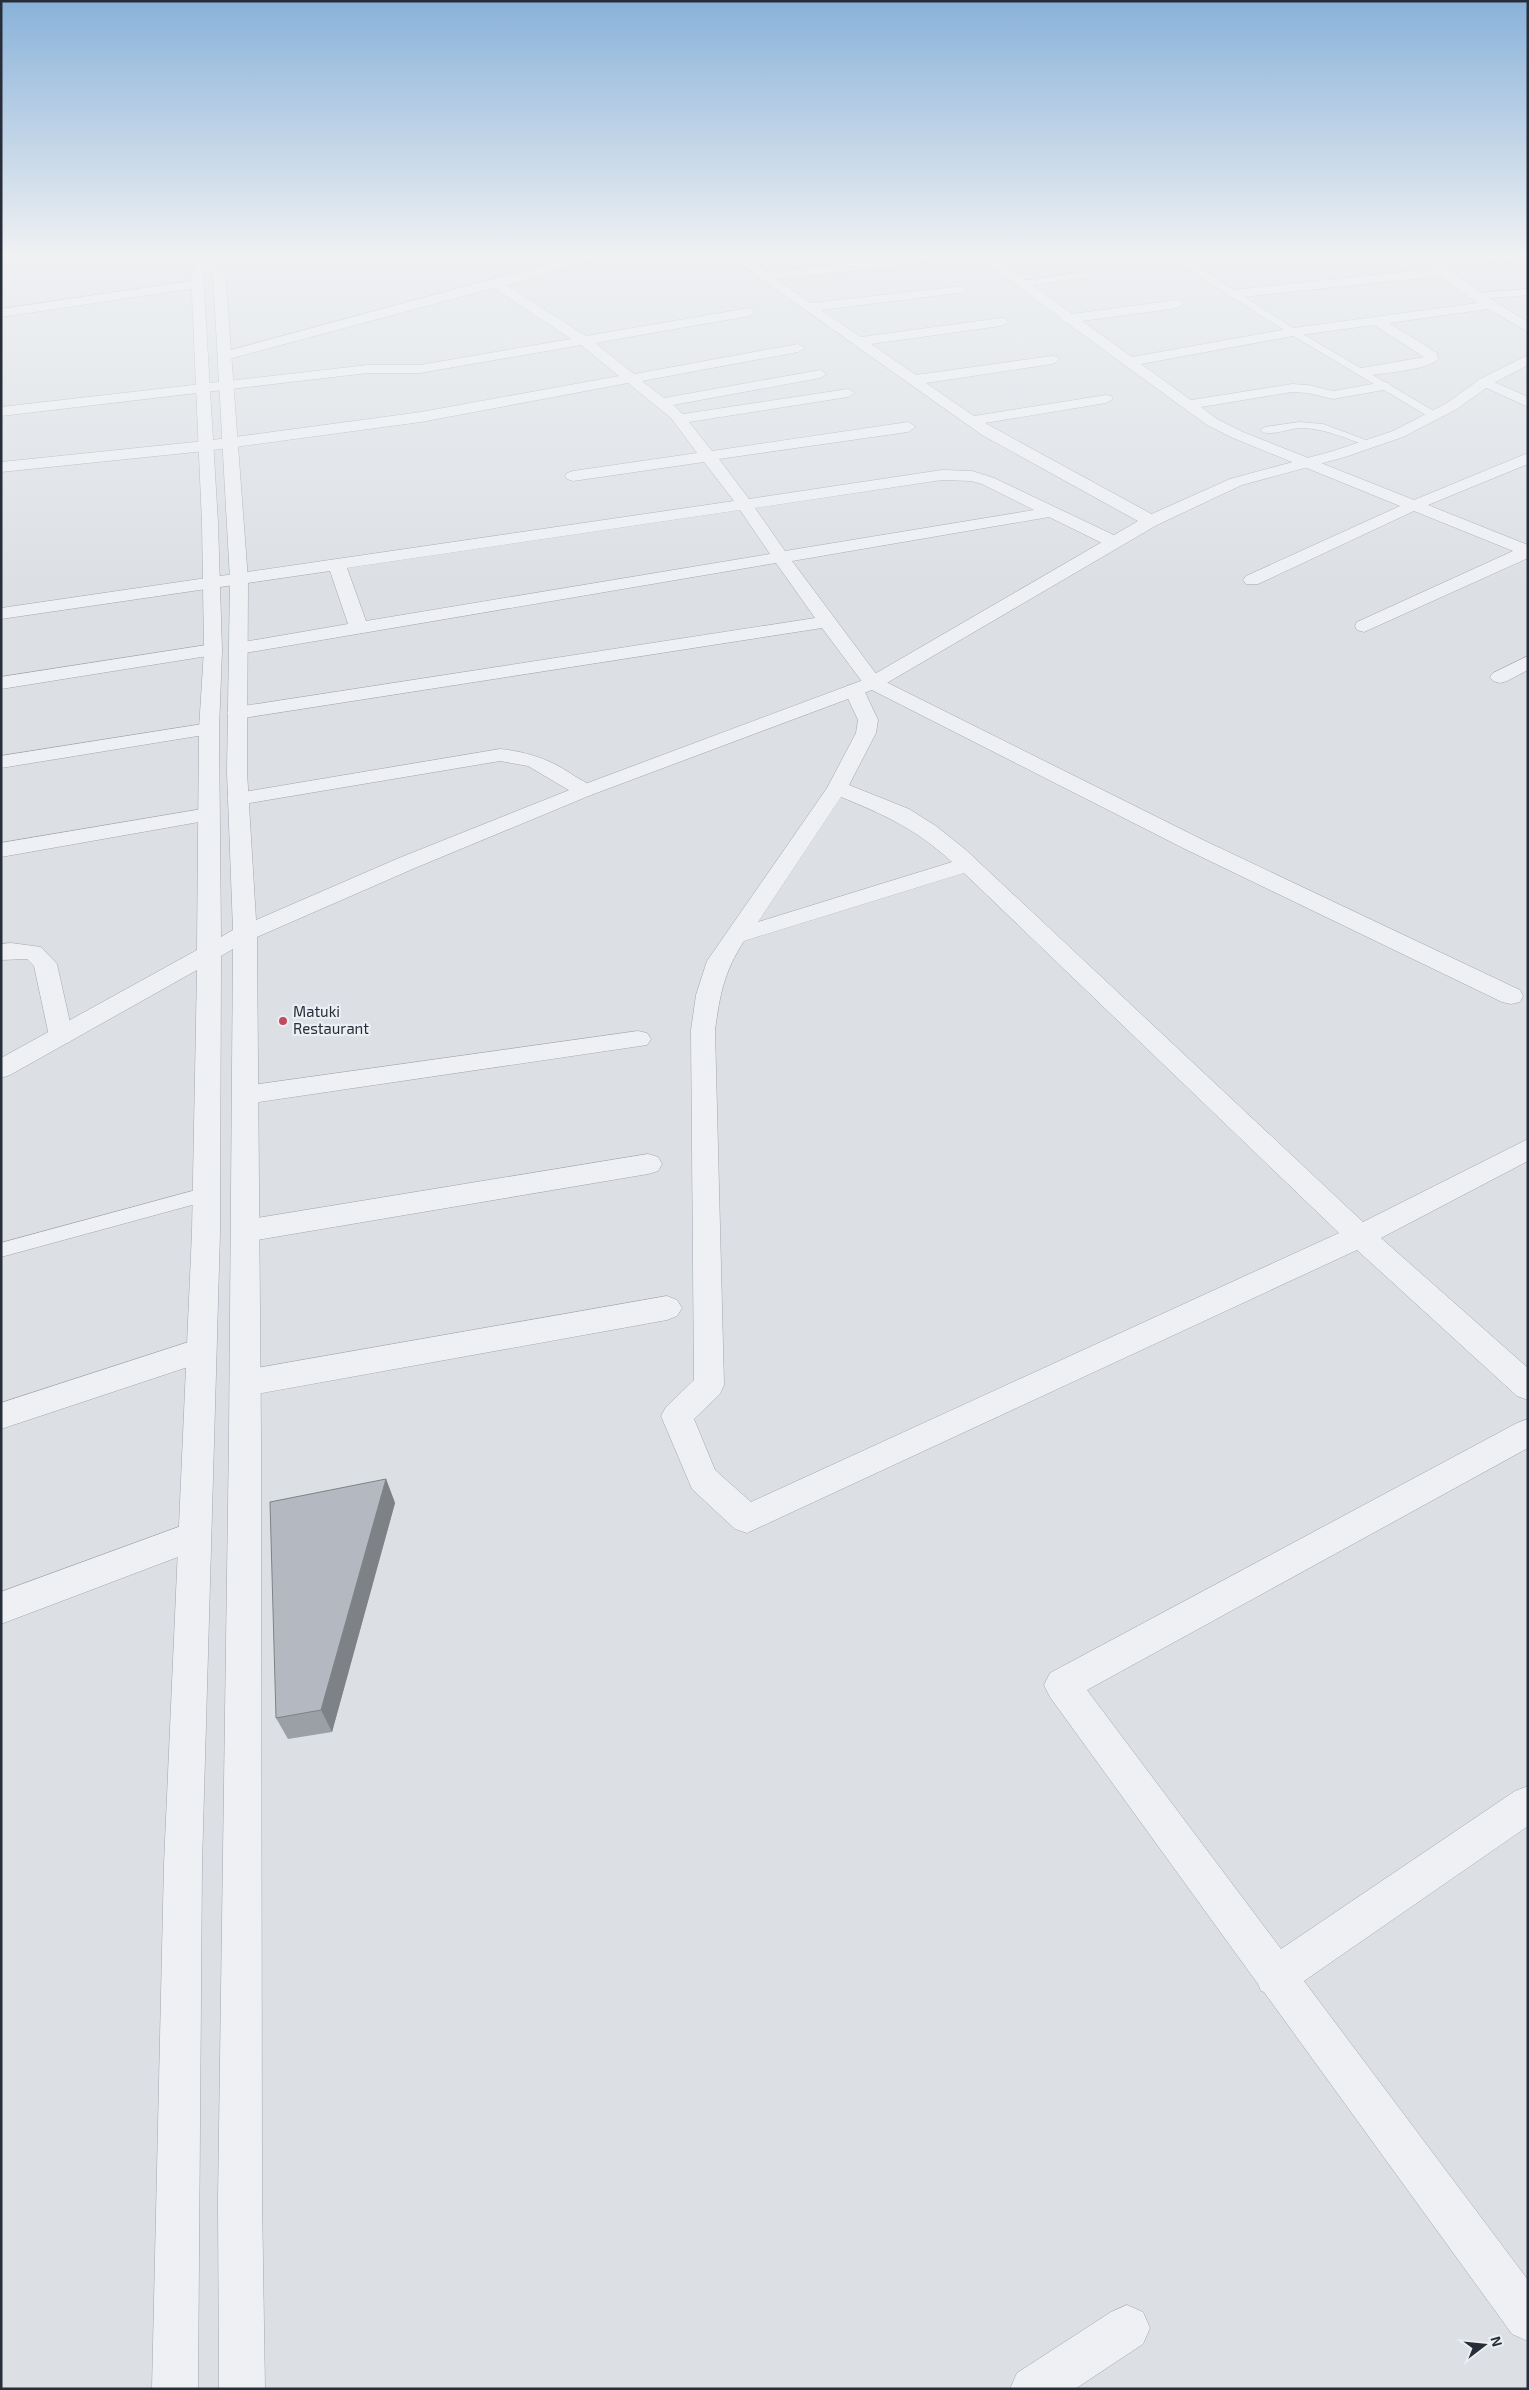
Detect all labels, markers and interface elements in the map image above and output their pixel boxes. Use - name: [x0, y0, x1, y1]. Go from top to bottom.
- place label: Matuki Restaurant: [293, 1002, 369, 1037]
- marker: Matuki Restaurant: [277, 1015, 289, 1027]
- north arrow: [1459, 2320, 1509, 2370]
- text: N: [1487, 2334, 1507, 2348]

